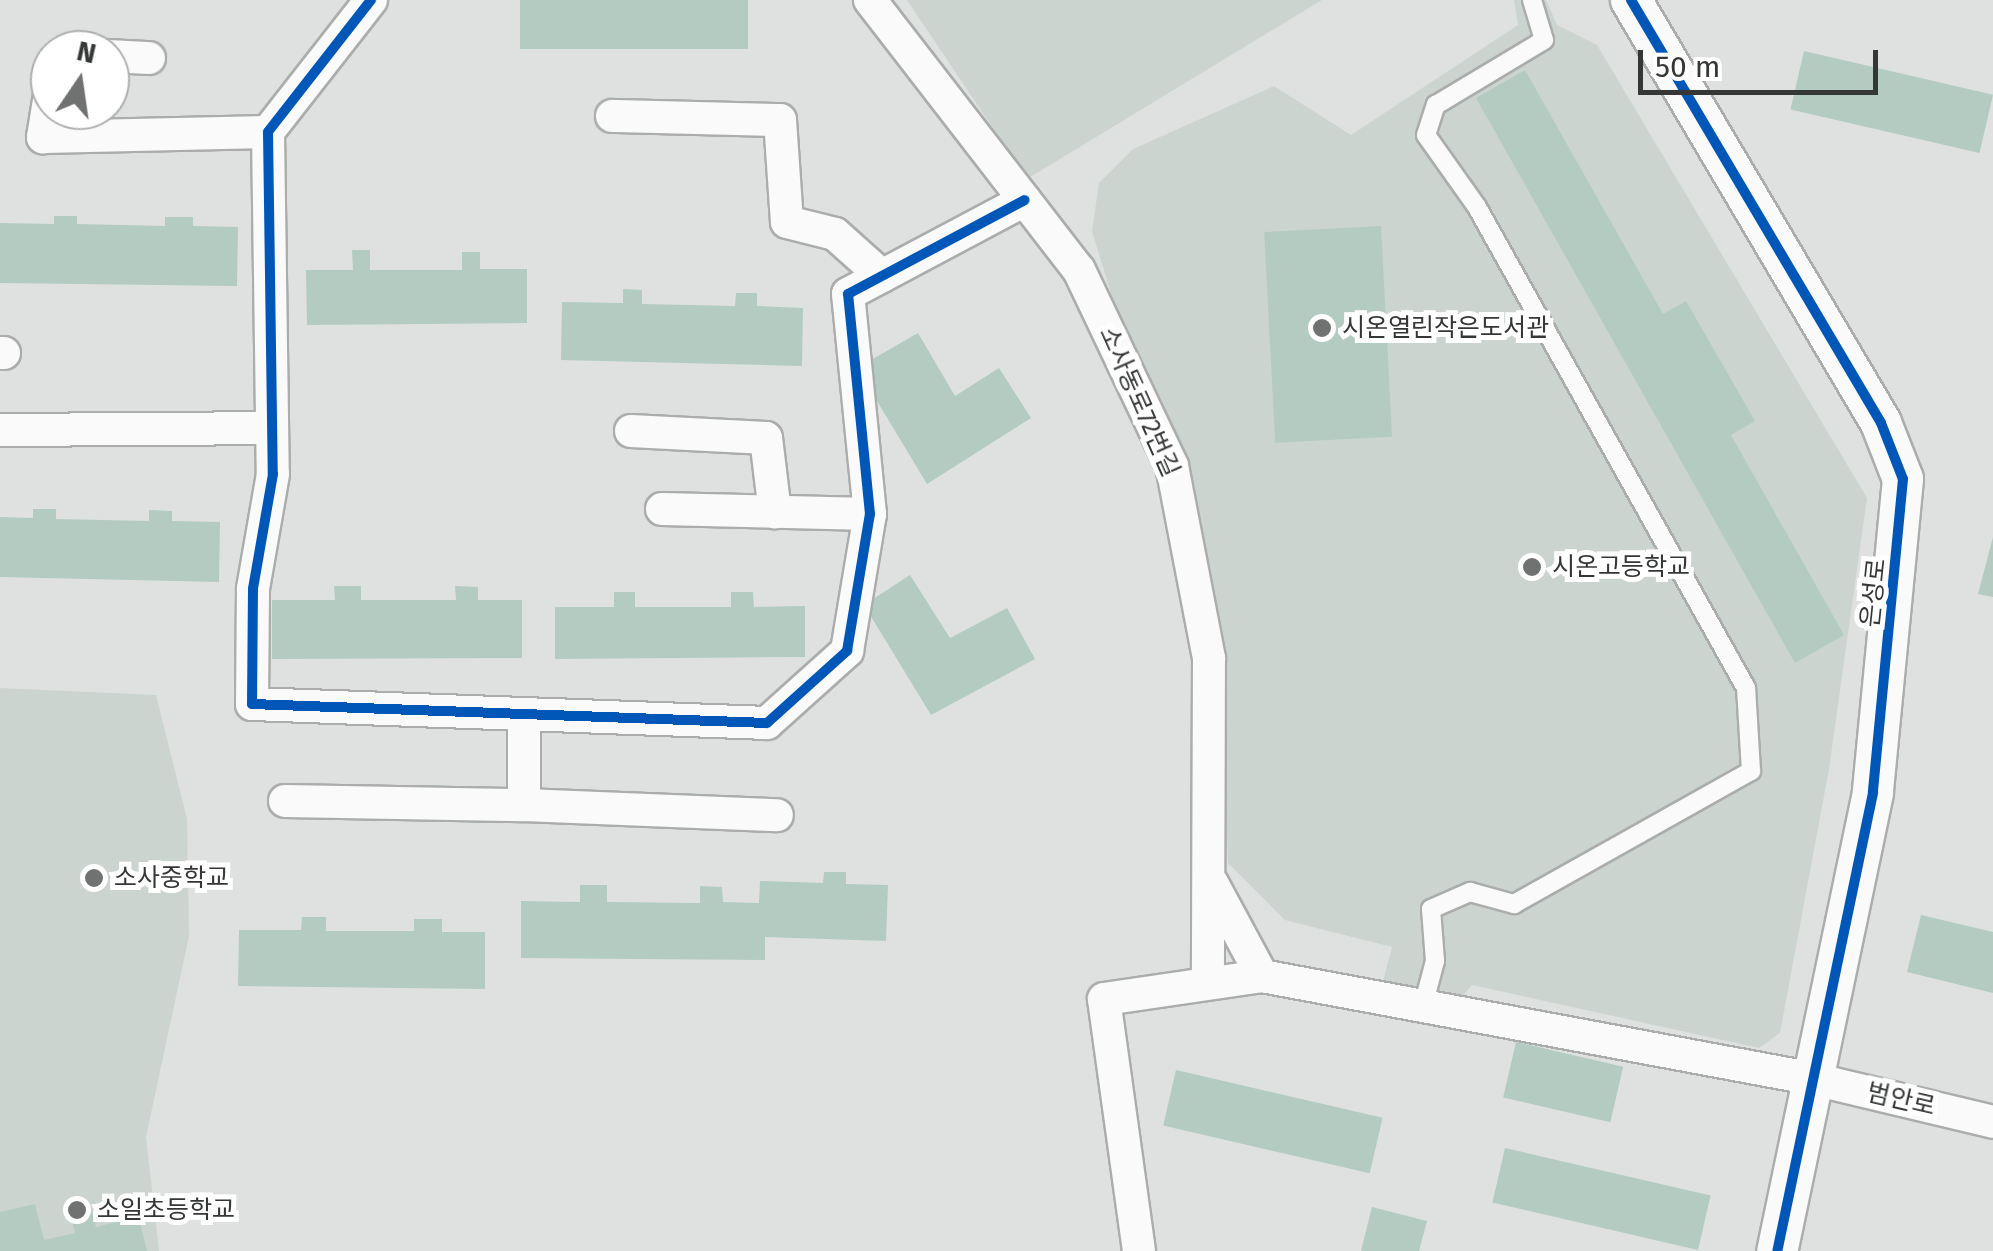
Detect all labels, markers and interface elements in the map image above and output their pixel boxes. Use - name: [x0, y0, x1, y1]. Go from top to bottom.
- north arrow: [30, 30, 130, 130]
- scale bar: [1643, 30, 1883, 92]
- text: N: [74, 34, 99, 70]
- text: 50 m: [1655, 49, 1720, 85]
- place label: 시온열린작은도서관: [1342, 313, 1549, 343]
- marker: 시온열린작은도서관: [1311, 317, 1333, 339]
- street label: 소사동로72번길: [1093, 322, 1185, 482]
- place label: 시온고등학교: [1552, 552, 1690, 582]
- marker: 시온고등학교: [1521, 556, 1543, 578]
- street label: 은성로: [1855, 557, 1893, 629]
- place label: 소사중학교: [114, 863, 229, 893]
- marker: 소사중학교: [83, 867, 105, 889]
- street label: 범안로: [1864, 1078, 1938, 1122]
- place label: 소일초등학교: [97, 1195, 235, 1225]
- marker: 소일초등학교: [66, 1199, 88, 1221]

